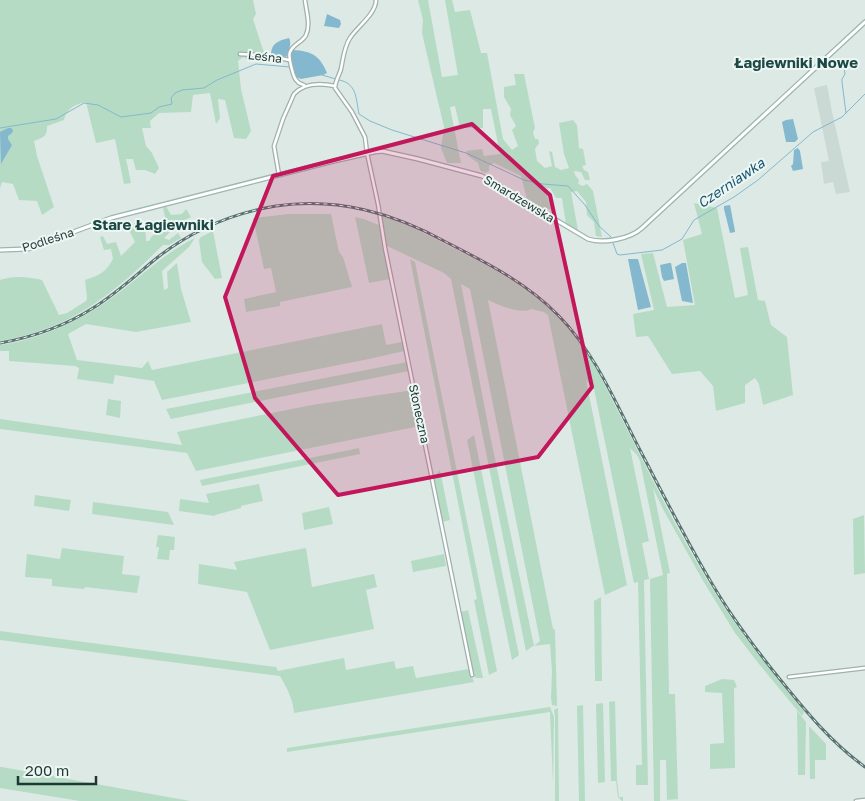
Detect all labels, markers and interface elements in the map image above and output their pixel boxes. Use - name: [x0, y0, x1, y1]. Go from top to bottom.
- street label: Leśna: [247, 47, 283, 66]
- district label: Łagiewniki Nowe: [734, 53, 858, 71]
- water label: Czerniawka: [694, 153, 768, 211]
- street label: Smardzewska: [481, 172, 557, 225]
- district label: Stare Łagiewniki: [92, 215, 214, 233]
- street label: Podleśna: [20, 224, 76, 255]
- street label: Słoneczna: [406, 383, 433, 445]
- scale bar: [18, 754, 95, 786]
- text: 200 m: [25, 761, 69, 779]

